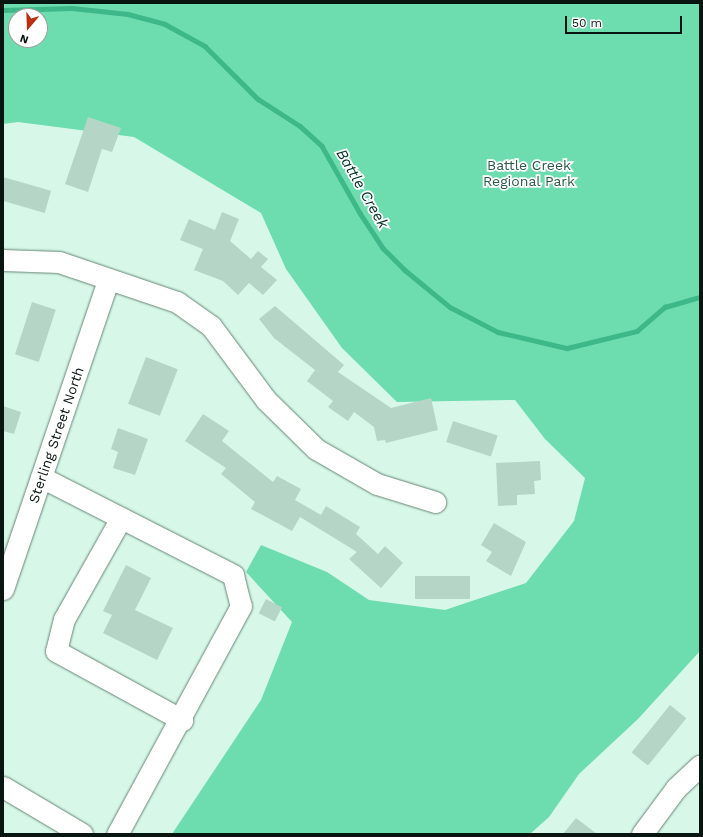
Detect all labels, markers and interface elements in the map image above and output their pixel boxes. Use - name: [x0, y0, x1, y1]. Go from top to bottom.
- north arrow: [8, 8, 48, 48]
- scale bar: [567, 8, 684, 34]
- text: 50 m: [572, 16, 602, 30]
- text: N: [18, 31, 30, 46]
- water label: Battle Creek: [332, 146, 392, 232]
- park label: Battle Creek Regional Park: [483, 157, 575, 190]
- street label: Sterling Street North: [25, 365, 87, 505]

